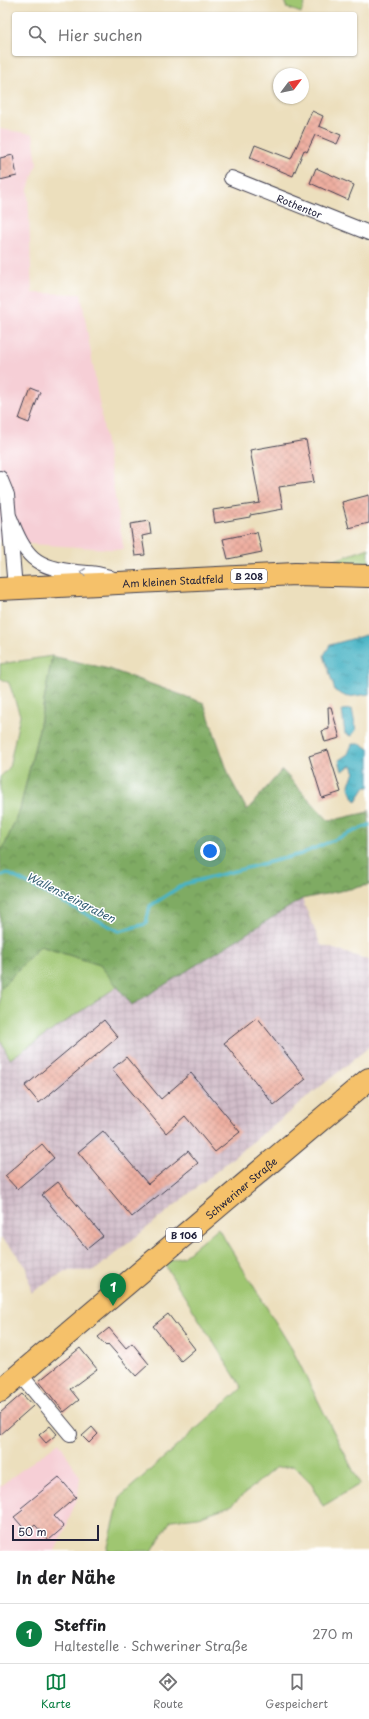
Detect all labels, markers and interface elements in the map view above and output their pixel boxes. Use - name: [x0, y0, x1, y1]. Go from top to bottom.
- search box: [12, 12, 357, 56]
- icon: search: [26, 23, 48, 45]
- text: Hier suchen: [58, 23, 143, 46]
- north arrow: [273, 68, 309, 104]
- street label: Rothentor: [275, 190, 325, 221]
- one-way arrow: [80, 568, 86, 577]
- road number: B 208: [231, 569, 267, 583]
- street label: Am kleinen Stadtfeld: [122, 570, 224, 590]
- your location: [200, 841, 220, 861]
- water label: Wallensteingraben: [24, 867, 120, 927]
- street label: Schweriner Straße: [201, 1153, 280, 1222]
- road number: B 106: [166, 1228, 202, 1242]
- pin: 1: [100, 1273, 126, 1306]
- scale bar: [12, 1523, 99, 1542]
- text: 50 m: [18, 1523, 47, 1540]
- text: In der Nähe: [16, 1564, 115, 1590]
- text: Steffin: [54, 1613, 106, 1636]
- text: 1: [26, 1624, 32, 1643]
- text: 270 m: [312, 1624, 353, 1643]
- text: Haltestelle · Schweriner Straße: [54, 1636, 248, 1655]
- tab: Karte: [41, 1671, 71, 1712]
- tab: Route: [153, 1671, 183, 1712]
- tab: Gespeichert: [265, 1671, 328, 1712]

